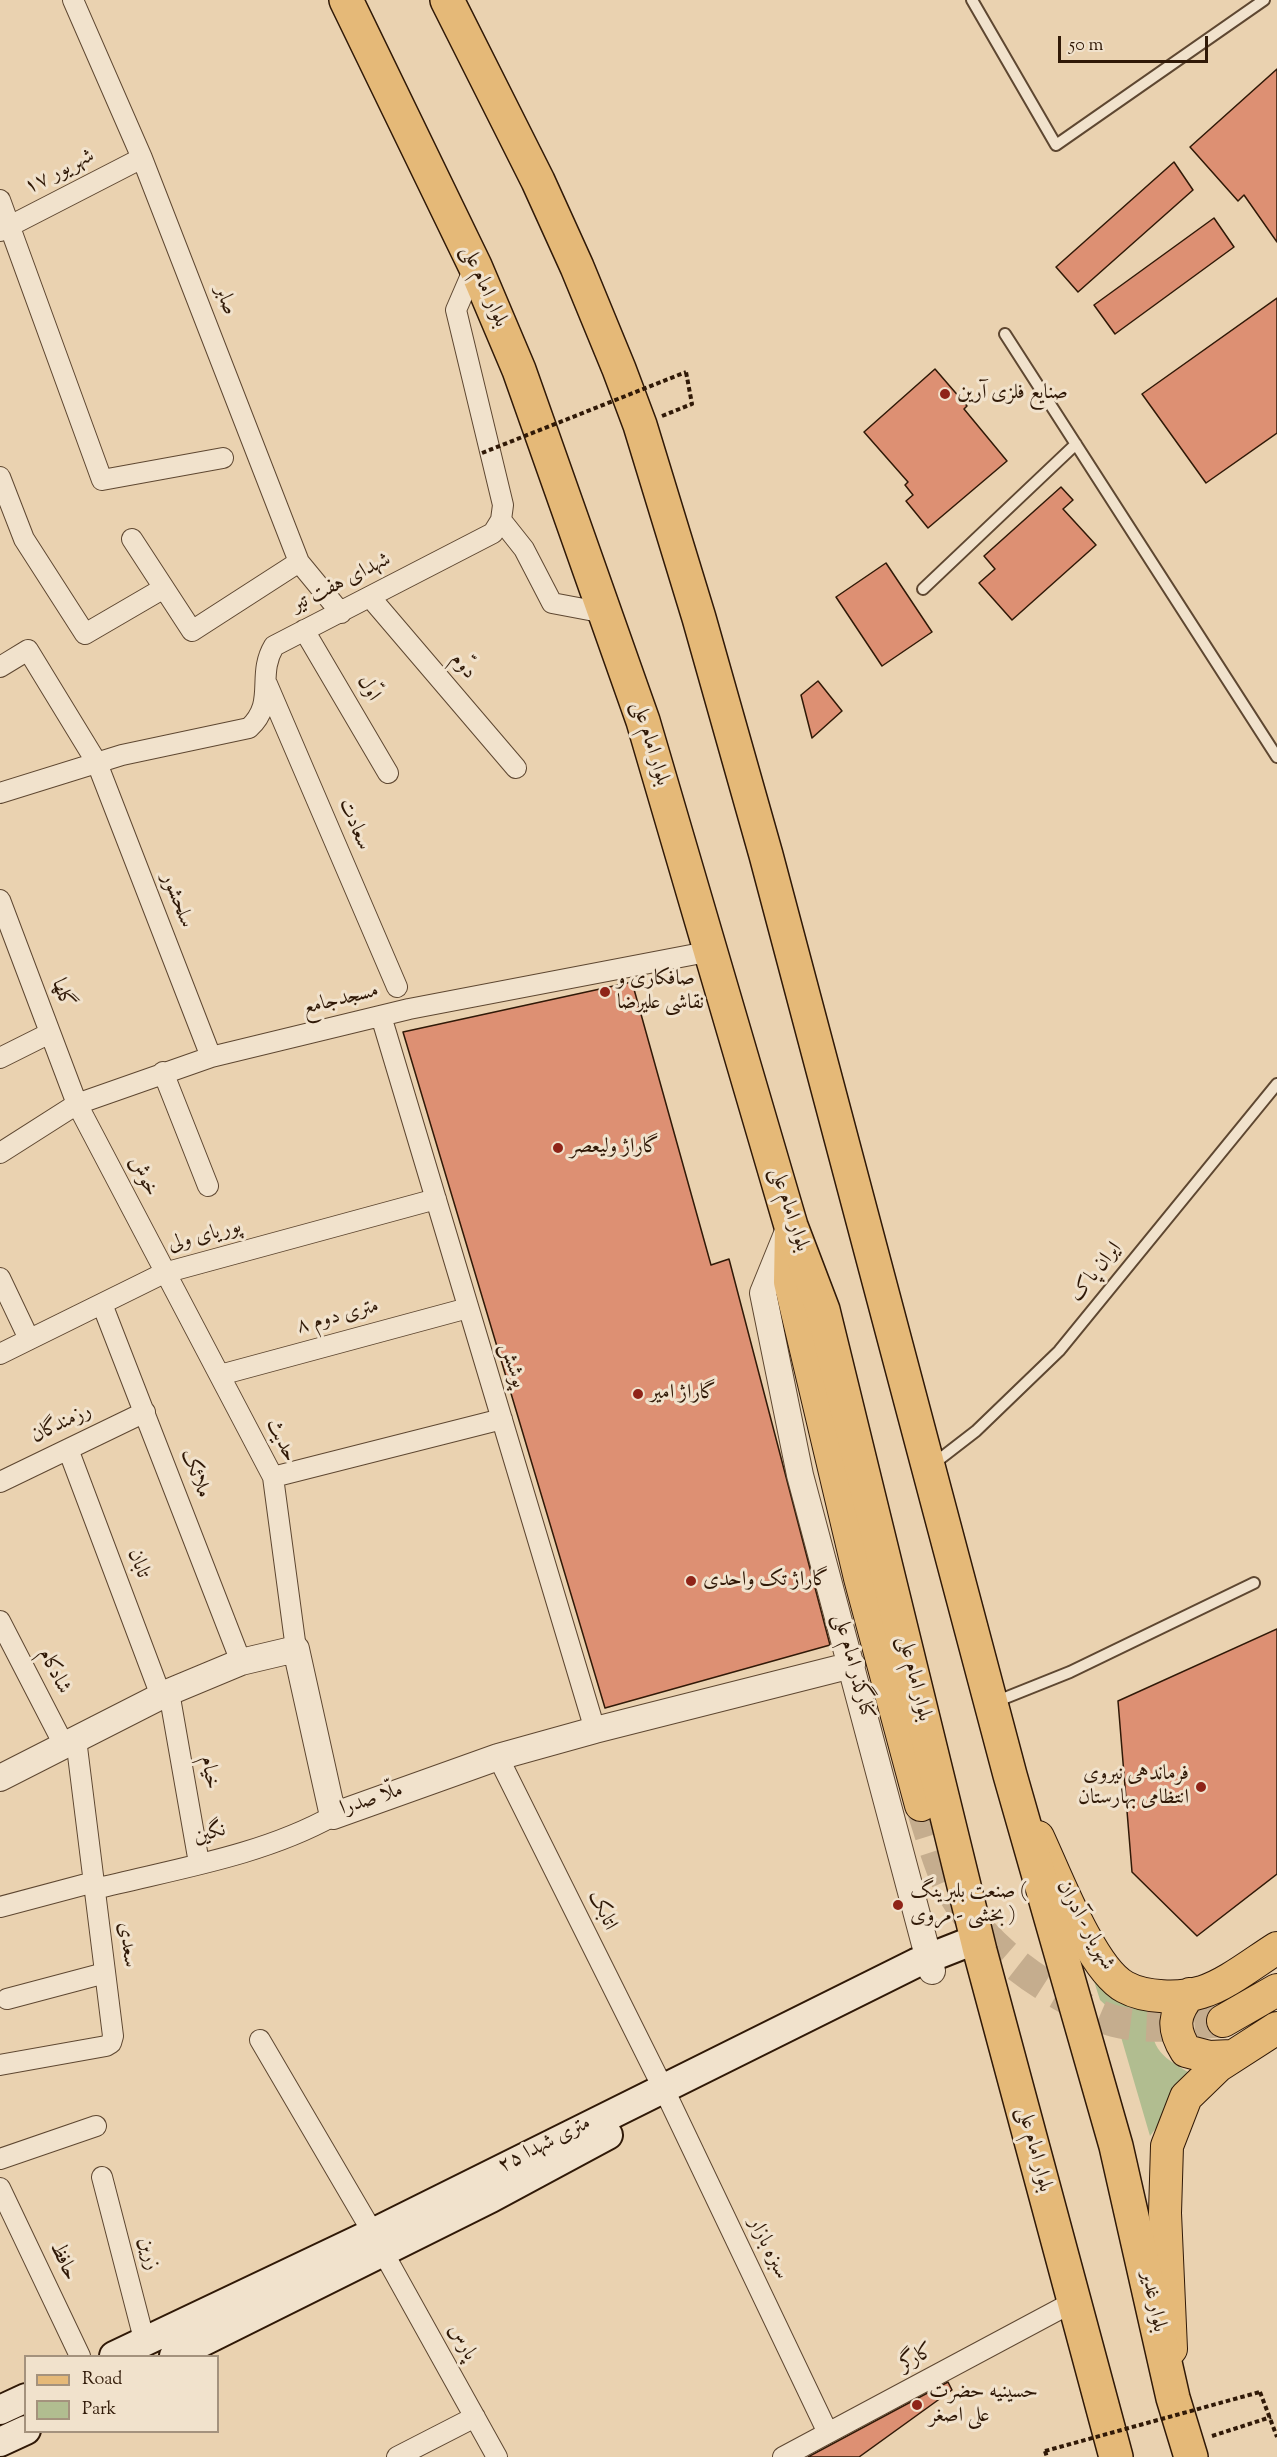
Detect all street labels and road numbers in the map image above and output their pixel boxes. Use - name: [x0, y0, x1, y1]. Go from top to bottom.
- street label: ۱۷ شهریور: [21, 145, 99, 201]
- street label: بلوار امام علی: [454, 242, 512, 332]
- street label: صابر: [207, 283, 241, 319]
- street label: شهدای هفت تیر: [288, 548, 396, 620]
- street label: دوّم: [444, 648, 480, 686]
- street label: اوّل: [350, 672, 384, 706]
- street label: بلوار امام علی: [624, 699, 674, 789]
- street label: سعادت: [331, 796, 375, 854]
- street label: سلحشور: [154, 870, 198, 932]
- street label: گلها: [44, 976, 78, 1012]
- street label: مسجدجامع: [300, 979, 382, 1023]
- street label: خوش: [121, 1153, 163, 1201]
- street label: بلوار امام علی: [763, 1165, 813, 1255]
- street label: پوریای ولی: [166, 1215, 244, 1259]
- street label: ایران پاک: [1065, 1238, 1129, 1308]
- street label: ۸ متری دوم: [294, 1295, 382, 1341]
- street label: پوشش: [492, 1340, 530, 1392]
- street label: رزمندگان: [28, 1400, 96, 1450]
- street label: حدیث: [259, 1415, 301, 1467]
- street label: ملائک: [173, 1446, 215, 1502]
- street label: تابان: [120, 1546, 154, 1582]
- street label: کنارگذر امام علی: [826, 1612, 878, 1722]
- street label: بلوار امام علی: [890, 1634, 936, 1724]
- street label: شادکام: [31, 1645, 75, 1699]
- street label: خیام: [193, 1754, 223, 1792]
- street label: ملّا صدرا: [337, 1779, 407, 1823]
- street label: نگین: [191, 1819, 229, 1851]
- street label: شهریار - آدران: [1049, 1877, 1119, 1975]
- street label: اتابک: [581, 1887, 621, 1935]
- street label: سعدی: [111, 1921, 141, 1969]
- street label: بلوار امام علی: [1010, 2105, 1056, 2195]
- street label: ۲۵ متری شهدا: [494, 2112, 596, 2180]
- street label: سبزه بازار: [741, 2214, 793, 2284]
- street label: زرین: [131, 2235, 163, 2273]
- street label: حافظ: [42, 2239, 82, 2285]
- street label: بلوار غدیر: [1133, 2269, 1171, 2335]
- street label: پارس: [441, 2320, 481, 2366]
- street label: کارگر: [895, 2339, 939, 2379]

